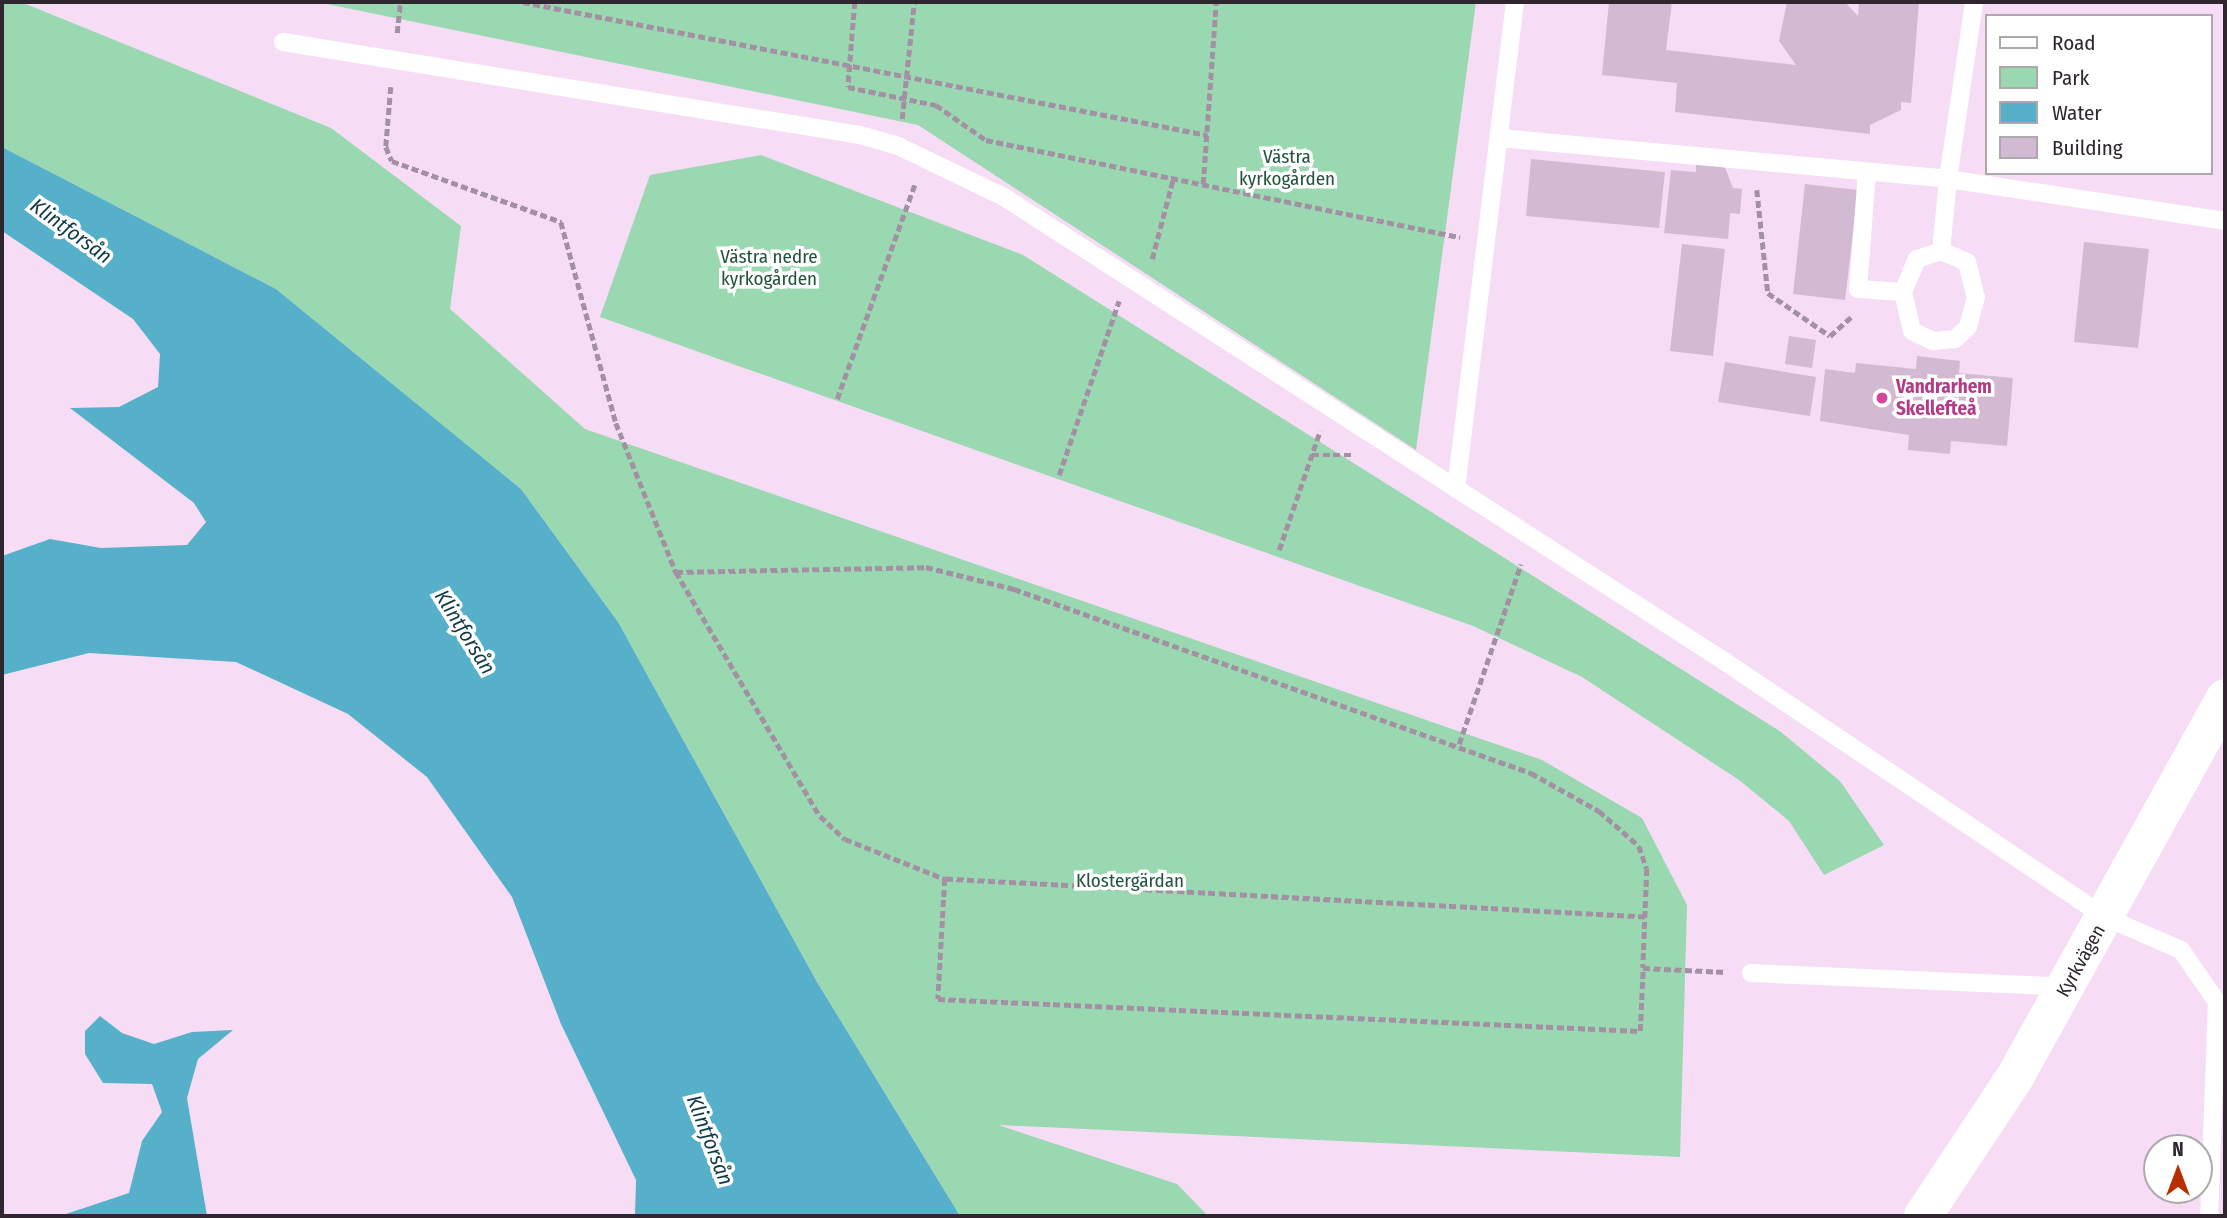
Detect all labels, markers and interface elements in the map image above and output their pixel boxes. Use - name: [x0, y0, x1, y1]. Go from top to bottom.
- legend: [1986, 14, 2213, 175]
- text: Road: [2052, 30, 2096, 56]
- text: Park: [2052, 65, 2089, 91]
- text: Water: [2052, 100, 2102, 126]
- text: Building: [2052, 135, 2123, 161]
- park label: Västra kyrkogården: [1239, 146, 1335, 190]
- water label: Klintforsån: [25, 193, 117, 269]
- park label: Västra nedre kyrkogården: [720, 246, 818, 290]
- place label: Vandrarhem Skellefteå: [1896, 376, 1992, 420]
- marker: Vandrarhem Skellefteå: [1874, 390, 1890, 406]
- water label: Klintforsån: [429, 585, 501, 679]
- park label: Klostergärdan: [1076, 870, 1184, 892]
- street label: Kyrkvägen: [2052, 921, 2110, 1001]
- water label: Klintforsån: [681, 1091, 739, 1189]
- north arrow: [2143, 1134, 2213, 1204]
- text: N: [2172, 1138, 2184, 1161]

